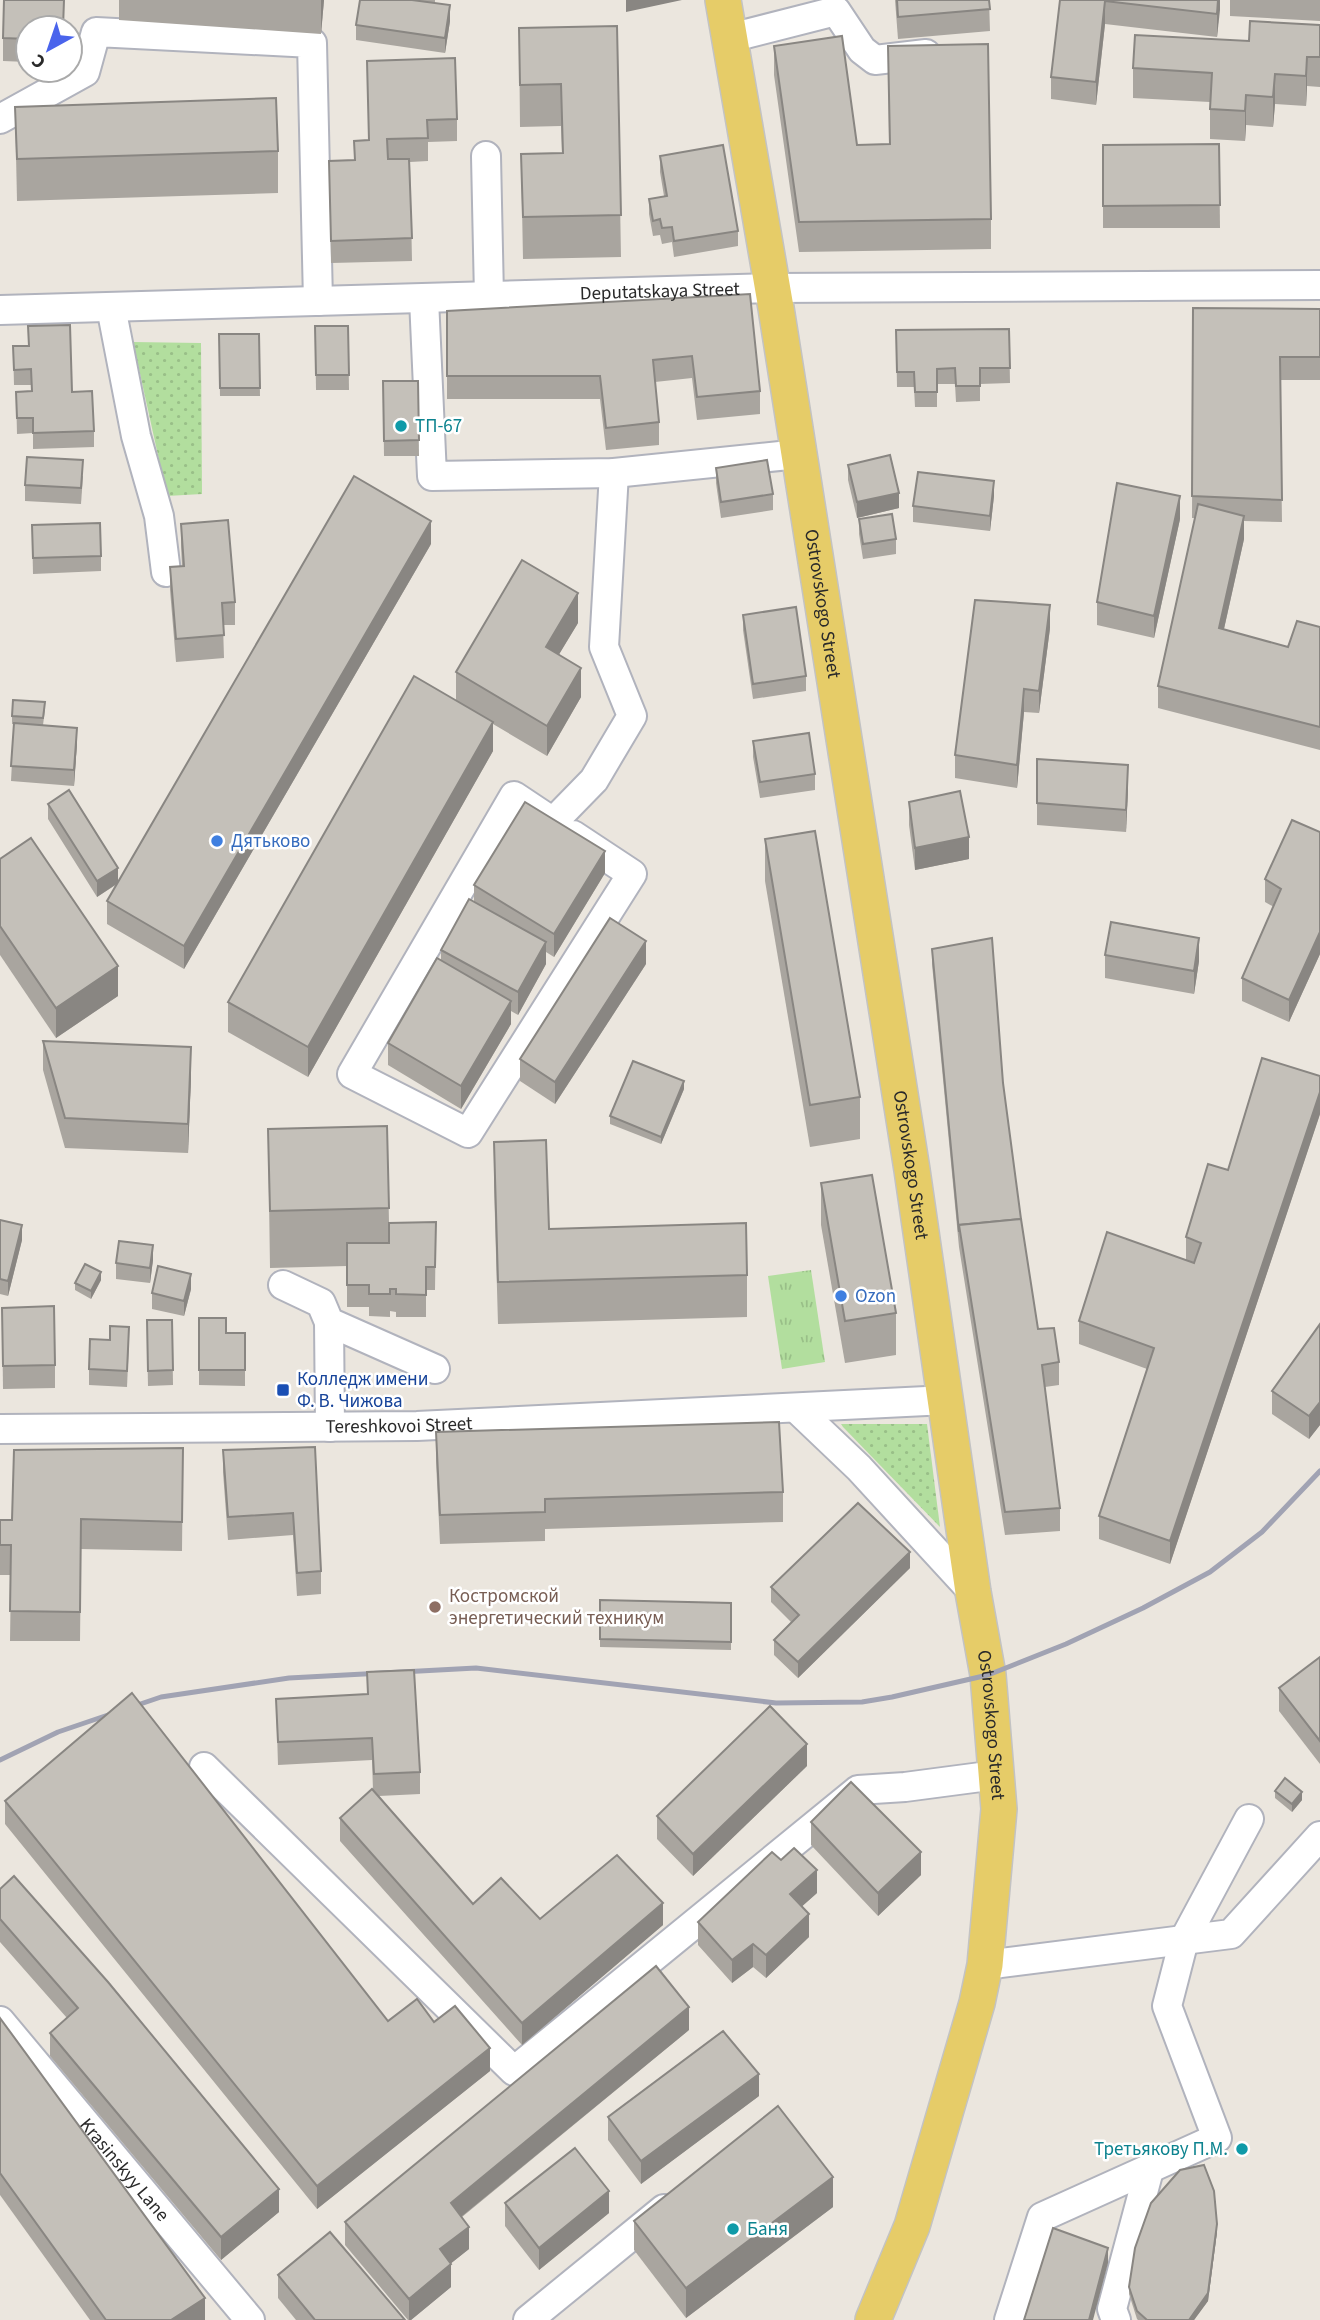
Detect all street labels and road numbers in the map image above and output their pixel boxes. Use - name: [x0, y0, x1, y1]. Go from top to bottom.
- street label: Deputatskaya Street: [579, 275, 741, 307]
- street label: Ostrovskogo Street: [798, 527, 848, 681]
- street label: Ostrovskogo Street: [886, 1088, 935, 1242]
- street label: Tereshkovoi Street: [325, 1410, 474, 1440]
- street label: Ostrovskogo Street: [970, 1648, 1012, 1802]
- street label: Krasinskyy Lane: [73, 2112, 176, 2227]

